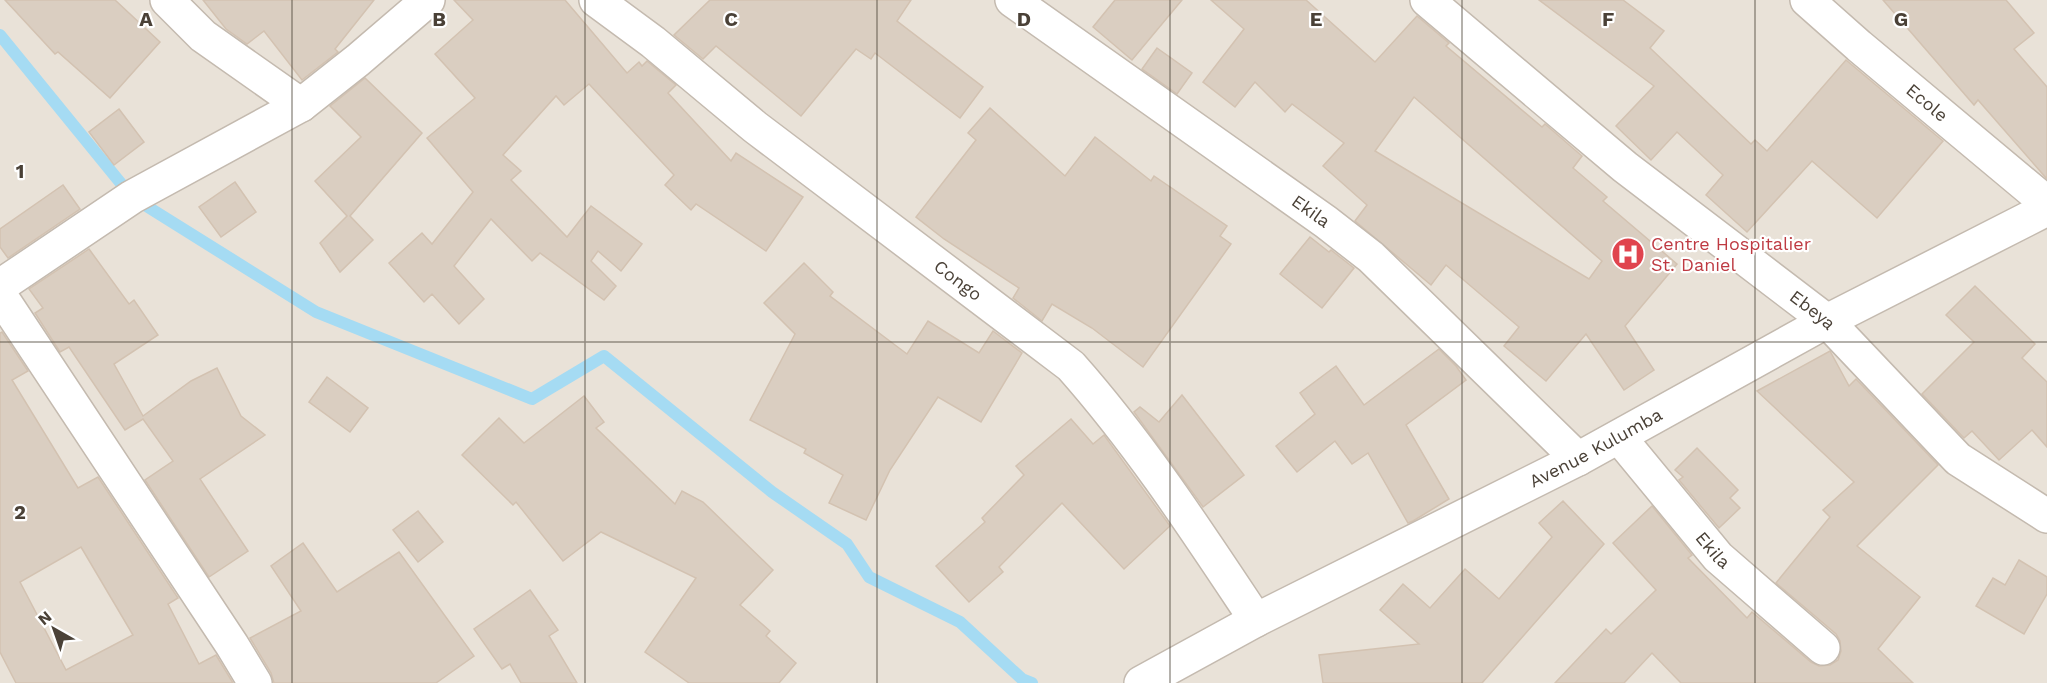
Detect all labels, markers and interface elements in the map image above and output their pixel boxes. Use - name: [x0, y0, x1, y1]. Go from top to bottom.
- text: A: [139, 7, 153, 31]
- text: B: [432, 7, 446, 31]
- text: C: [724, 7, 738, 31]
- text: D: [1017, 7, 1031, 31]
- text: E: [1310, 7, 1322, 31]
- text: F: [1602, 7, 1614, 31]
- text: G: [1894, 7, 1908, 31]
- street label: Ecole: [1902, 79, 1952, 126]
- text: 1: [16, 159, 24, 183]
- street label: Ekila: [1288, 190, 1334, 232]
- place label: Centre Hospitalier St. Daniel: [1651, 233, 1811, 275]
- hospital icon: Centre Hospitalier St. Daniel: [1610, 236, 1646, 272]
- street label: Congo: [930, 255, 986, 305]
- street label: Ebeya: [1786, 286, 1840, 334]
- street label: Avenue Kulumba: [1526, 403, 1666, 492]
- text: 2: [14, 500, 26, 524]
- street label: Ekila: [1691, 527, 1735, 573]
- north arrow: [24, 599, 84, 659]
- text: N: [34, 607, 55, 629]

